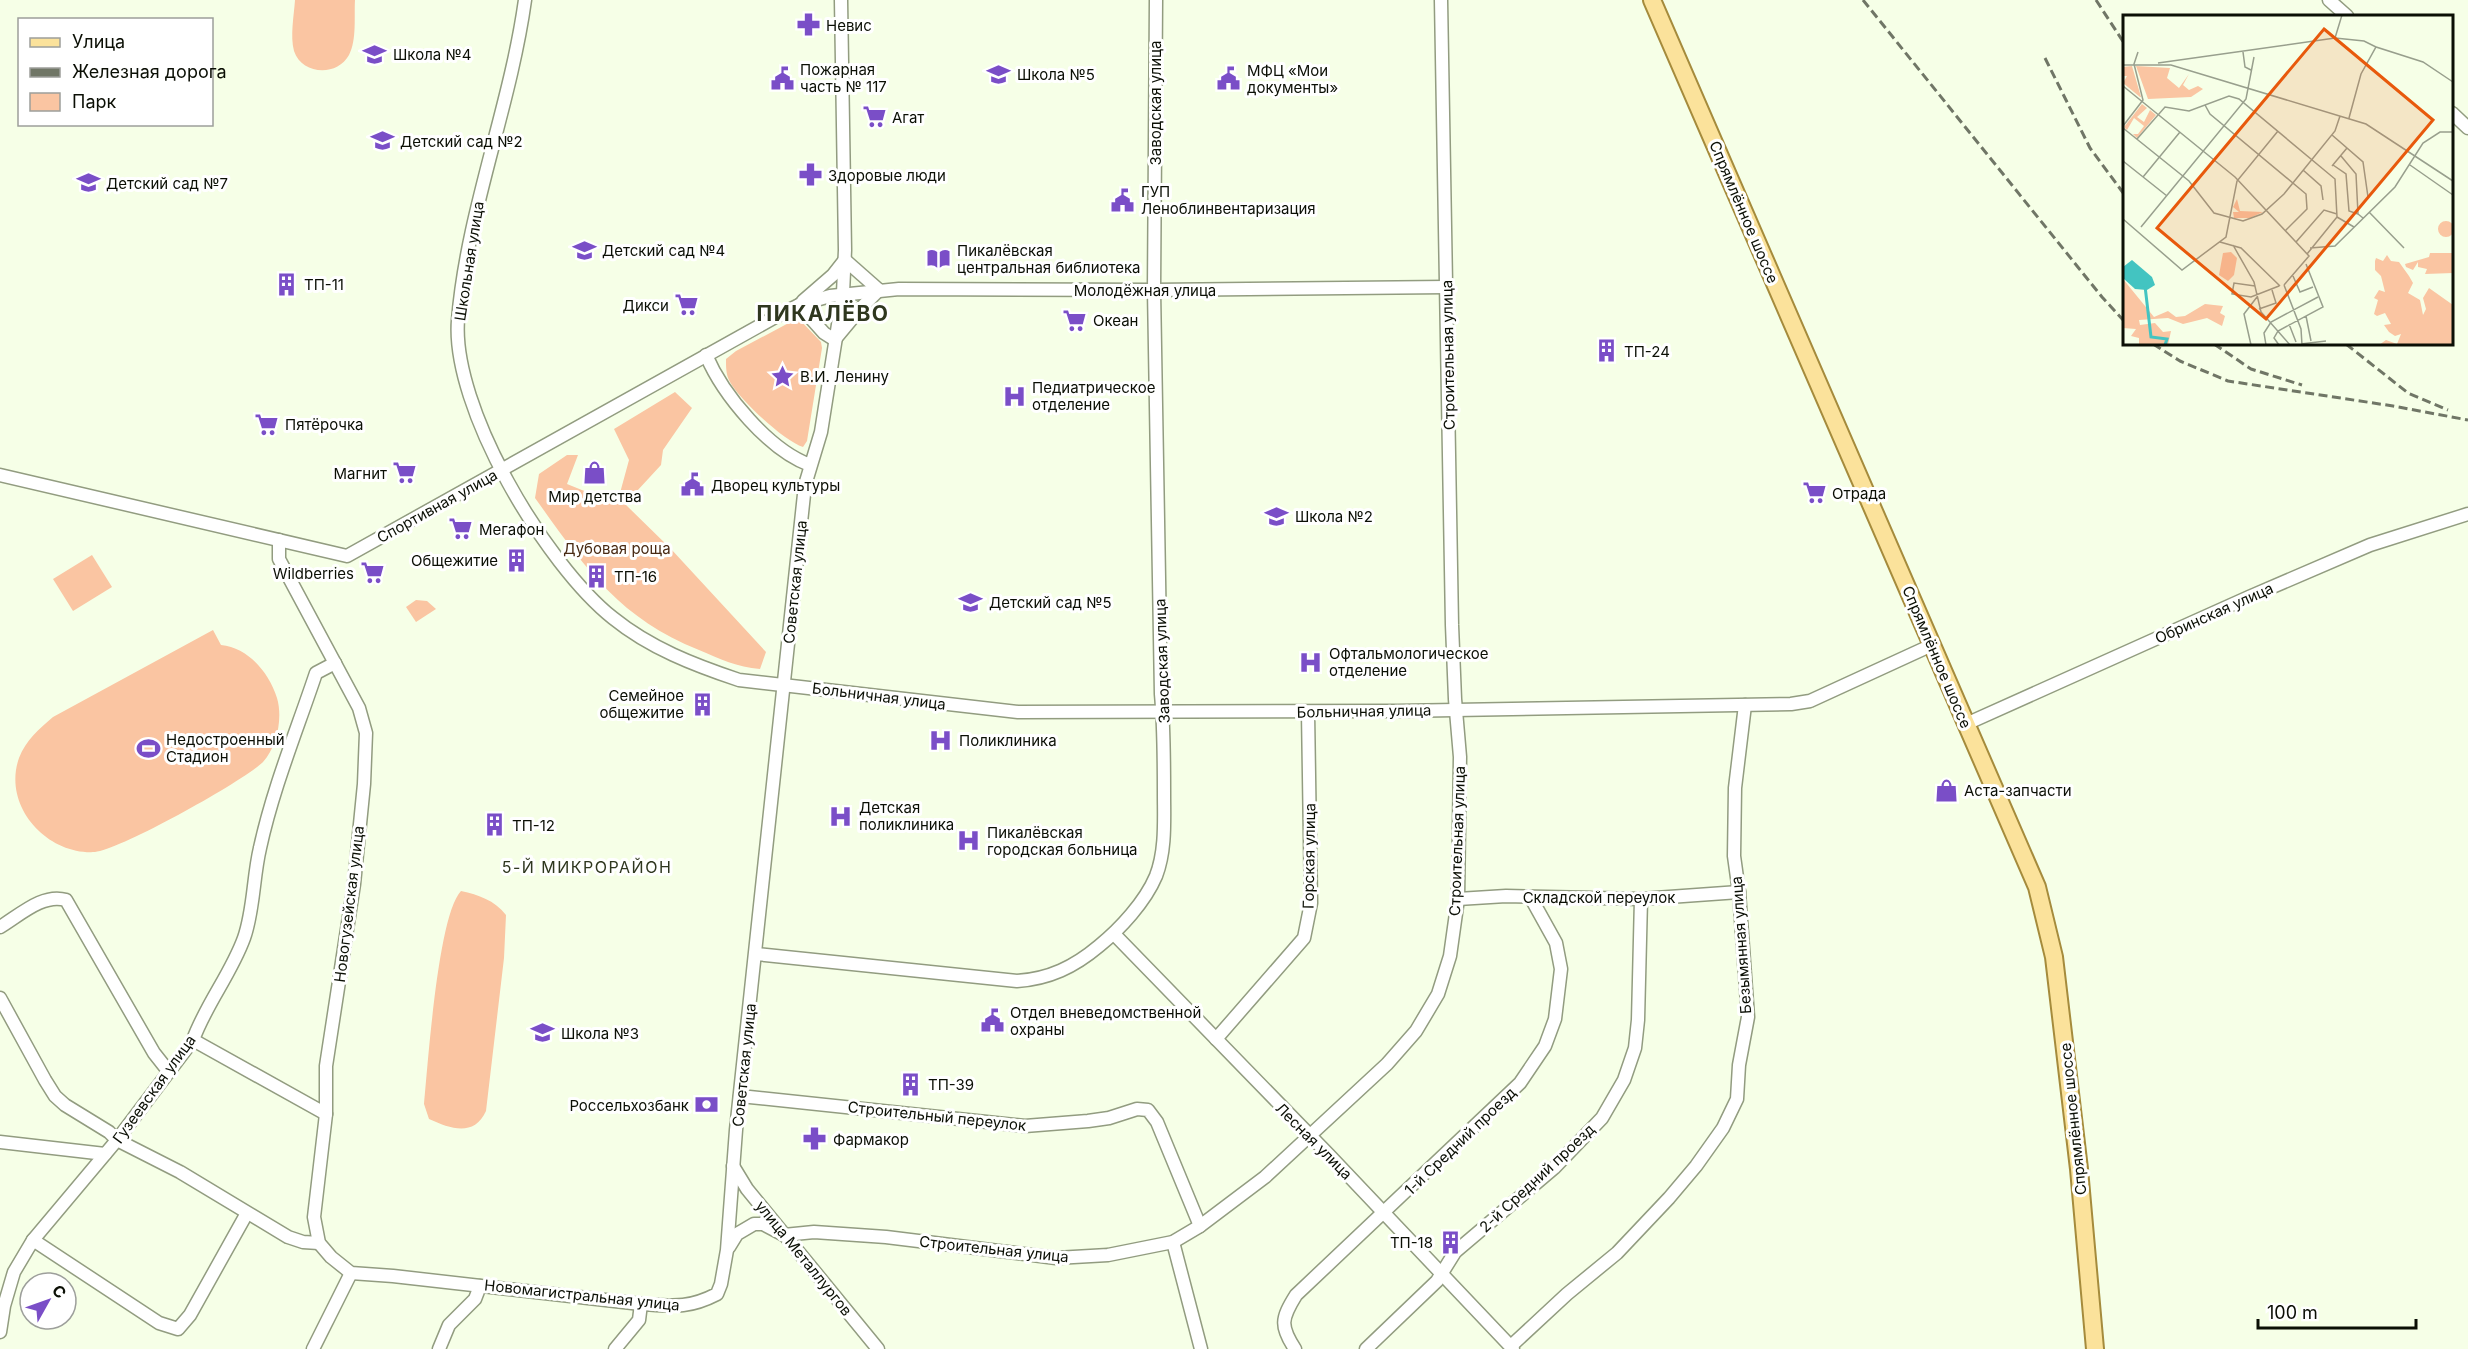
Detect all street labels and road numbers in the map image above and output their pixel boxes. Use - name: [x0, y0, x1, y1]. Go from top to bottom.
- street label: Заводская улица: [1146, 41, 1165, 165]
- street label: Спрямлённое шоссе: [1705, 138, 1783, 286]
- street label: Школьная улица: [450, 200, 488, 322]
- street label: Строительная улица: [1437, 280, 1459, 430]
- street label: Молодёжная улица: [1074, 281, 1216, 300]
- street label: Спортивная улица: [373, 465, 501, 547]
- street label: Советская улица: [779, 519, 811, 645]
- street label: Обринская улица: [2152, 578, 2276, 648]
- street label: Спрямлённое шоссе: [1898, 583, 1976, 731]
- street label: Заводская улица: [1150, 598, 1174, 724]
- street label: Больничная улица: [811, 678, 947, 714]
- street label: Больничная улица: [1297, 700, 1431, 722]
- street label: Строительная улица: [1445, 766, 1469, 916]
- street label: Горская улица: [1299, 803, 1319, 909]
- street label: Новогузейская улица: [330, 825, 368, 983]
- street label: Безымянная улица: [1727, 875, 1755, 1015]
- street label: Складской переулок: [1523, 888, 1675, 907]
- street label: Советская улица: [728, 1002, 760, 1128]
- street label: Гузеевская улица: [108, 1031, 200, 1147]
- street label: Спрямлённое шоссе: [2056, 1042, 2090, 1196]
- street label: 1-й Средний проезд: [1400, 1083, 1520, 1199]
- street label: Строительный переулок: [847, 1097, 1027, 1135]
- street label: Лесная улица: [1272, 1099, 1356, 1183]
- street label: 2-й Средний проезд: [1475, 1120, 1599, 1236]
- street label: улица Металлургов: [752, 1196, 856, 1320]
- street label: Строительная улица: [918, 1232, 1070, 1266]
- street label: Новомагистральная улица: [483, 1275, 681, 1315]

